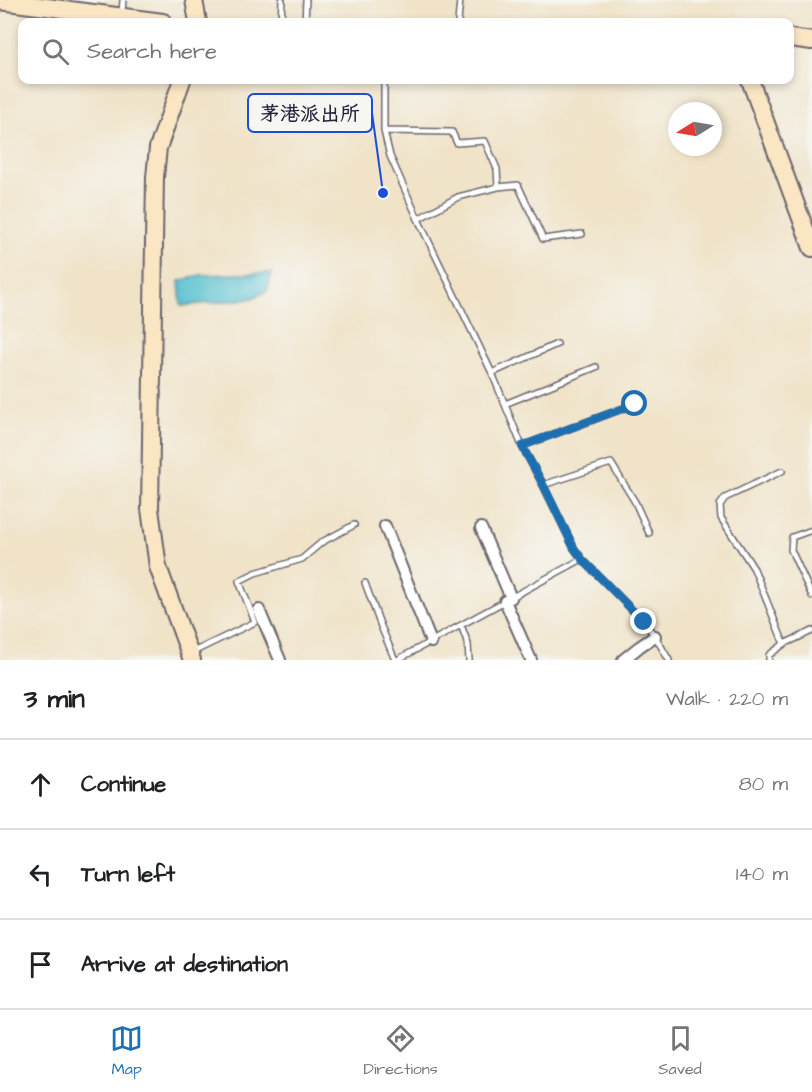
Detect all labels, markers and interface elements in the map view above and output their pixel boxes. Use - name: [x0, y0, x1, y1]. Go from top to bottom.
- search box: [18, 18, 794, 84]
- icon: search: [39, 35, 72, 68]
- text: Search here: [87, 36, 217, 67]
- callout: 茅港派出所: [248, 94, 372, 132]
- text: 茅港派出所: [260, 100, 360, 128]
- north arrow: [668, 102, 722, 156]
- route start: [621, 390, 647, 416]
- route end: [630, 608, 656, 634]
- text: 3 min: [24, 681, 85, 717]
- text: Walk · 220 m: [666, 685, 788, 713]
- icon: ahead: [24, 768, 57, 801]
- text: Continue: [81, 769, 166, 800]
- text: 80 m: [739, 770, 788, 798]
- icon: left: [24, 858, 57, 891]
- text: Turn left: [81, 859, 175, 890]
- text: 140 m: [736, 860, 788, 888]
- icon: arrive: [24, 948, 57, 981]
- text: Arrive at destination: [81, 949, 288, 980]
- tab: Map: [110, 1022, 143, 1080]
- tab: Directions: [364, 1022, 438, 1080]
- tab: Saved: [658, 1022, 702, 1080]

